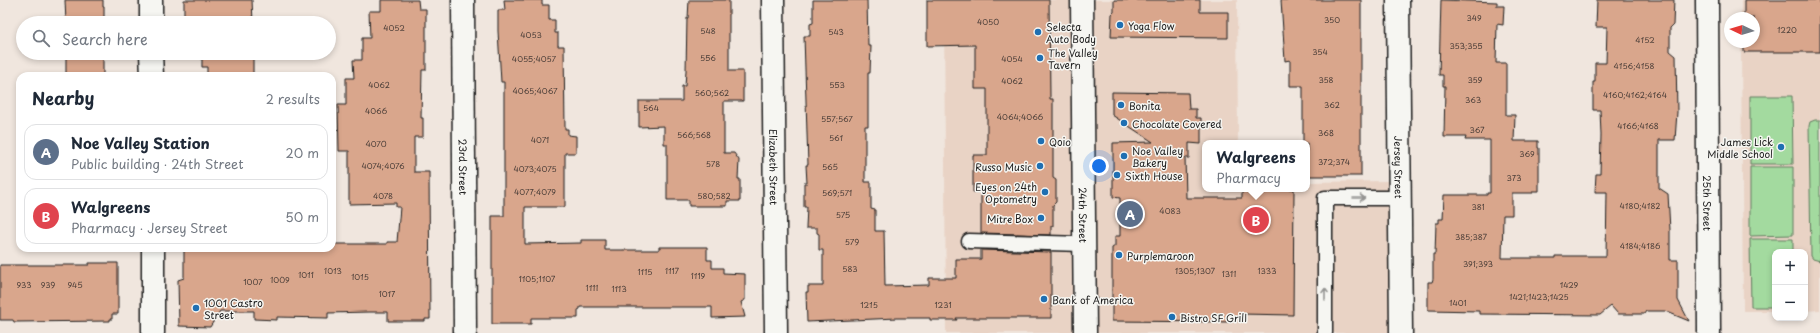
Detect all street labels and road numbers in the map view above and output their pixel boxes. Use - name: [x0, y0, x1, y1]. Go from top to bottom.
- street label: Elizabeth Street: [767, 129, 782, 205]
- street label: Jersey Street: [1392, 136, 1407, 199]
- street label: 23rd Street: [456, 139, 472, 195]
- street label: 25th Street: [1701, 175, 1716, 231]
- street label: 24th Street: [1076, 187, 1092, 243]

